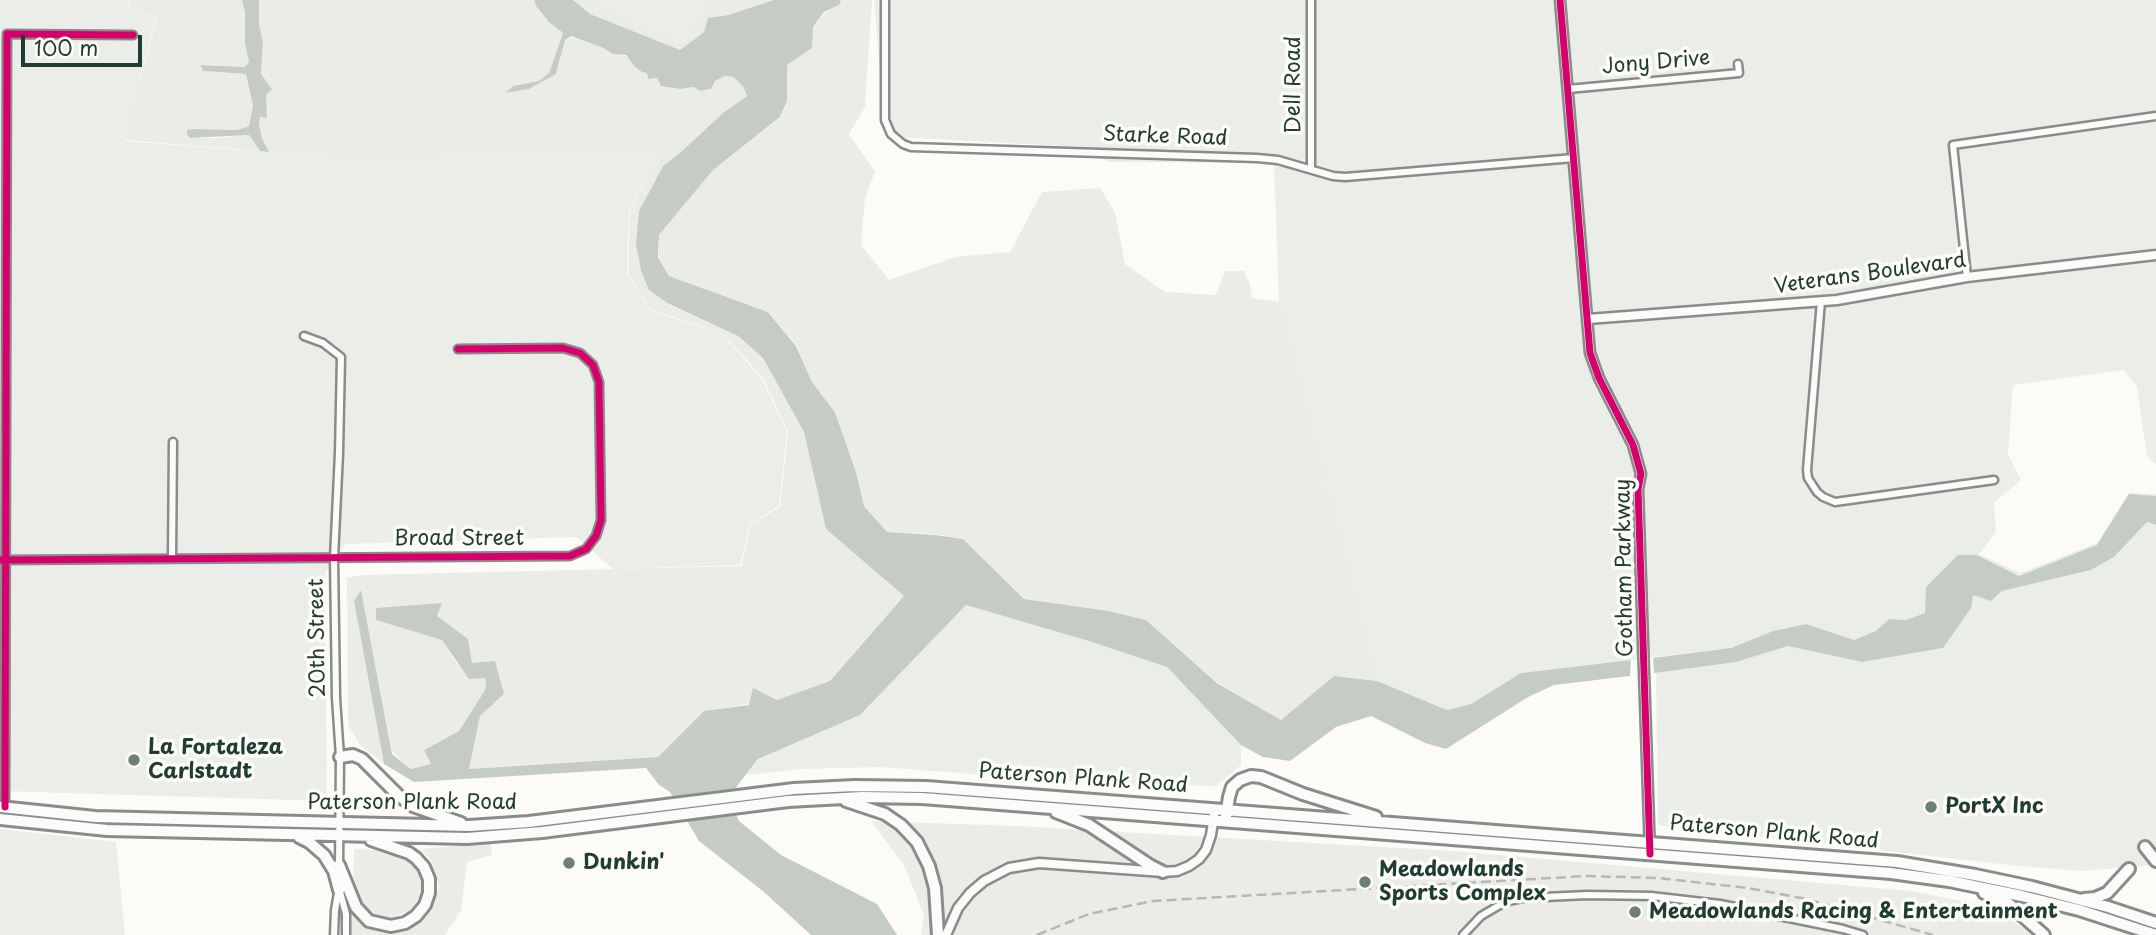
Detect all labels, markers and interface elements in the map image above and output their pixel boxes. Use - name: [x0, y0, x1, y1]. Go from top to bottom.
- scale bar: [24, 21, 145, 65]
- text: 100 m: [34, 31, 98, 63]
- street label: Dell Road: [1281, 36, 1307, 134]
- street label: Jony Drive: [1601, 46, 1711, 80]
- street label: Starke Road: [1102, 122, 1228, 152]
- street label: Veterans Boulevard: [1772, 248, 1968, 300]
- street label: Gotham Parkway: [1611, 479, 1639, 657]
- street label: Broad Street: [394, 526, 524, 552]
- street label: 20th Street: [304, 578, 332, 698]
- place label: La Fortaleza Carlstadt: [148, 735, 283, 785]
- marker: La Fortaleza Carlstadt: [126, 752, 142, 768]
- street label: Paterson Plank Road: [977, 759, 1189, 799]
- street label: Paterson Plank Road: [307, 790, 517, 816]
- place label: PortX Inc: [1945, 794, 2044, 820]
- marker: PortX Inc: [1923, 799, 1939, 815]
- street label: Paterson Plank Road: [1668, 811, 1880, 855]
- place label: Dunkin': [583, 850, 665, 876]
- marker: Dunkin': [561, 855, 577, 871]
- place label: Meadowlands Sports Complex: [1379, 857, 1546, 907]
- marker: Meadowlands Sports Complex: [1357, 874, 1373, 890]
- place label: Meadowlands Racing & Entertainment: [1649, 899, 2058, 925]
- marker: Meadowlands Racing & Entertainment: [1627, 904, 1643, 920]

